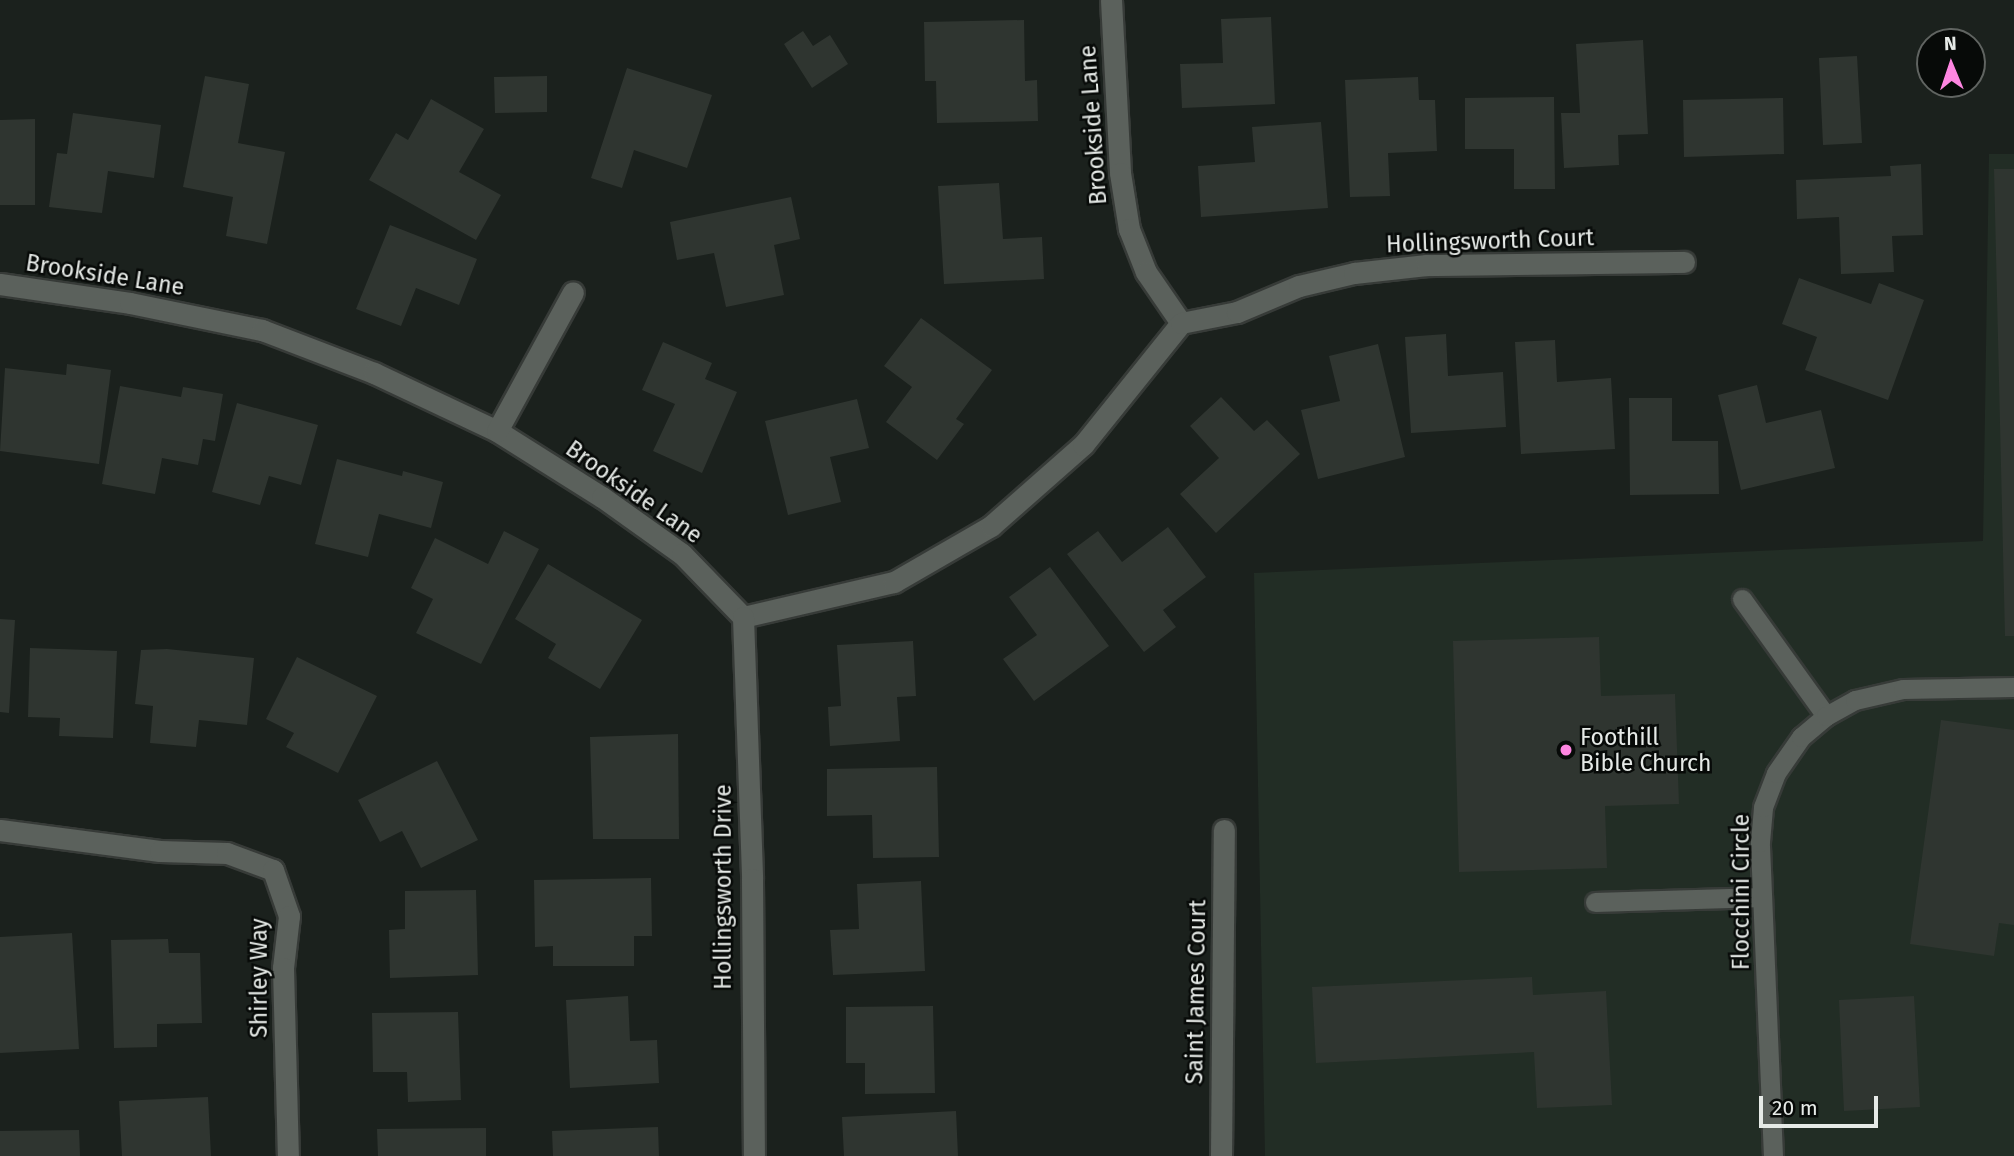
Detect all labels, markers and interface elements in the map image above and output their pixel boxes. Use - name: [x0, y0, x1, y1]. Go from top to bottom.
- north arrow: [1916, 28, 1986, 98]
- text: N: [1944, 32, 1957, 55]
- street label: Brookside Lane: [1074, 44, 1112, 206]
- street label: Hollingsworth Court: [1386, 224, 1594, 258]
- street label: Brookside Lane: [24, 249, 186, 301]
- street label: Brookside Lane: [561, 435, 707, 549]
- place label: Foothill Bible Church: [1580, 723, 1712, 777]
- marker: Foothill Bible Church: [1558, 742, 1574, 758]
- street label: Hollingsworth Drive: [709, 784, 737, 990]
- street label: Flocchini Circle: [1727, 814, 1755, 970]
- street label: Saint James Court: [1181, 900, 1211, 1084]
- street label: Shirley Way: [245, 918, 273, 1038]
- scale bar: [1762, 1082, 1881, 1126]
- text: 20 m: [1772, 1095, 1818, 1121]

